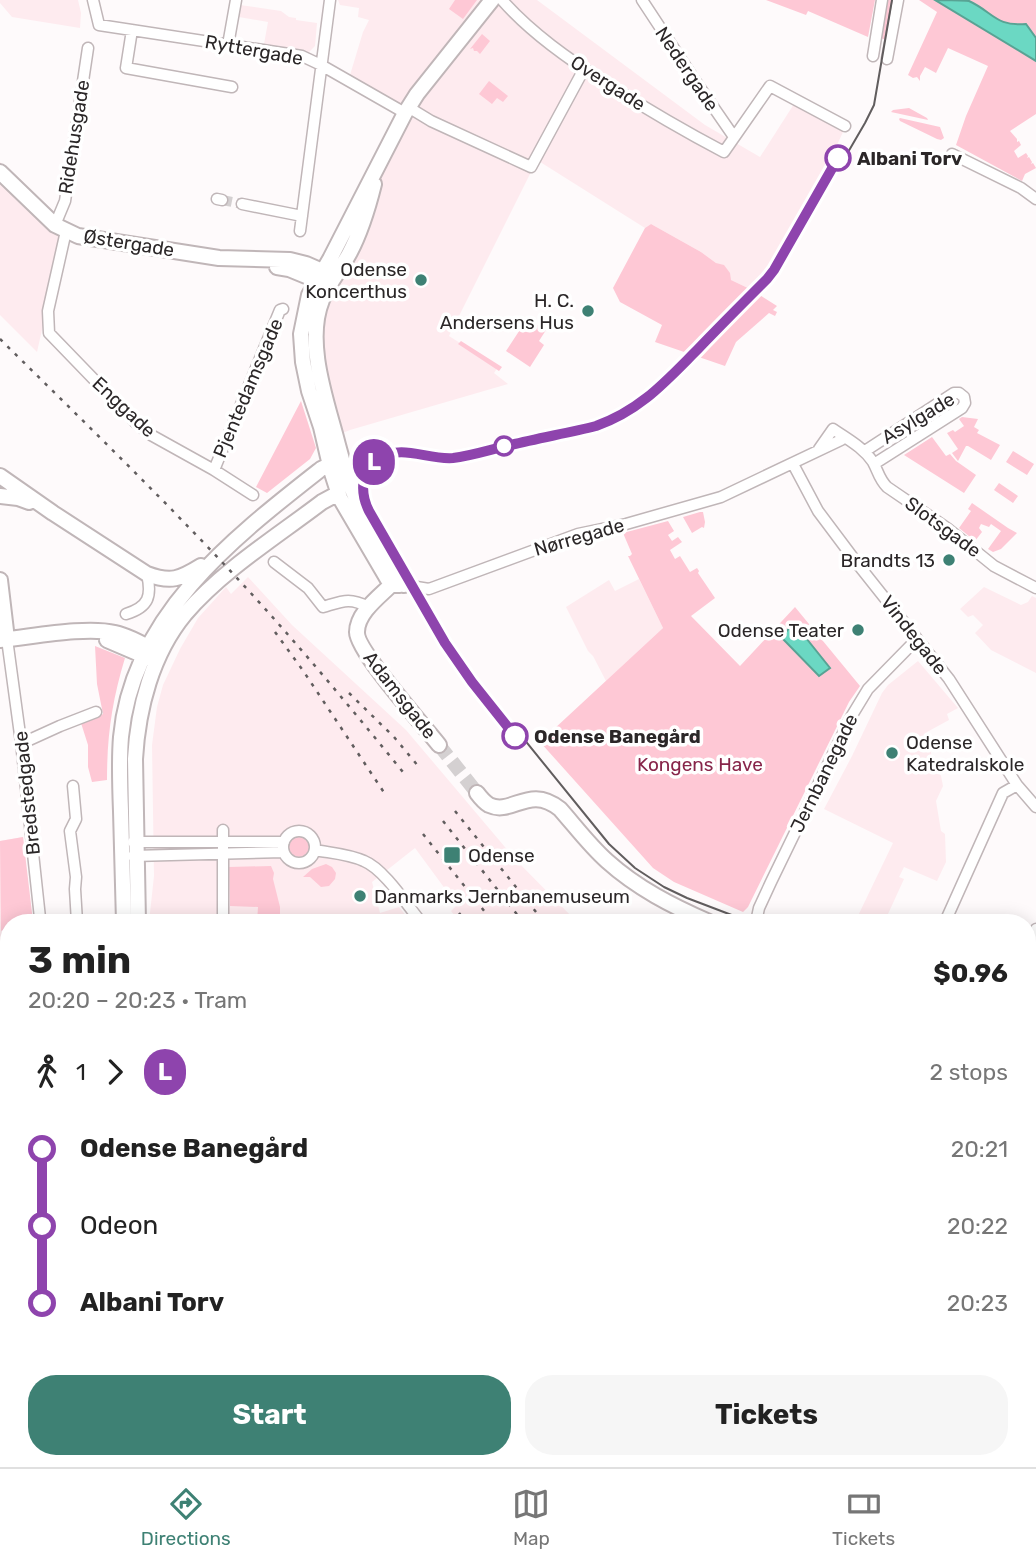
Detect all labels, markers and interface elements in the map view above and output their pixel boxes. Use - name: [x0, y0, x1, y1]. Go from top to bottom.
- street label: Nedergade: [650, 23, 724, 115]
- street label: Ryttergade: [203, 30, 305, 70]
- street label: Overgade: [566, 50, 650, 116]
- street label: Ridehusgade: [54, 78, 94, 196]
- marker: Albani Torv: [825, 145, 851, 171]
- place label: Albani Torv: [857, 147, 962, 170]
- street label: Østergade: [82, 224, 176, 262]
- place label: Odense Koncerthus: [305, 258, 407, 303]
- marker: Odense Koncerthus: [413, 272, 429, 288]
- place label: H. C. Andersens Hus: [440, 289, 574, 334]
- marker: H. C. Andersens Hus: [580, 303, 596, 319]
- street label: Pjentedamsgade: [208, 315, 288, 461]
- street label: Enggade: [88, 372, 160, 442]
- street label: Asylgade: [877, 387, 959, 449]
- unlabelled marker: [494, 436, 514, 456]
- line badge: L: [351, 439, 397, 485]
- text: L: [367, 448, 381, 476]
- street label: Slotsgade: [901, 492, 985, 562]
- street label: Nørregade: [531, 513, 627, 561]
- place label: Brandts 13: [841, 549, 935, 572]
- marker: Brandts 13: [941, 552, 957, 568]
- street label: Vindegade: [876, 591, 952, 679]
- place label: Odense Teater: [718, 619, 845, 642]
- marker: Odense Teater: [850, 622, 866, 638]
- street label: Adamsgade: [359, 647, 441, 743]
- street label: Jernbanegade: [785, 710, 863, 836]
- marker: Odense Banegård: [502, 723, 528, 749]
- place label: Odense Banegård: [534, 725, 701, 748]
- street label: Bredstedgade: [9, 730, 45, 856]
- place label: Odense Katedralskole: [906, 731, 1024, 776]
- marker: Odense Katedralskole: [884, 745, 900, 761]
- park label: Kongens Have: [637, 753, 763, 776]
- place label: Odense: [468, 844, 535, 867]
- marker: Odense: [442, 845, 462, 865]
- place label: Danmarks Jernbanemuseum: [374, 885, 630, 908]
- marker: Danmarks Jernbanemuseum: [352, 888, 368, 904]
- text: 3 min: [28, 937, 131, 983]
- text: $0.96: [933, 958, 1008, 989]
- text: 20:20 – 20:23 · Tram: [28, 986, 247, 1014]
- icon: walk: [28, 1053, 66, 1091]
- icon: forward: [96, 1053, 134, 1091]
- text: 1: [76, 1058, 86, 1086]
- text: L: [158, 1058, 172, 1086]
- text: 2 stops: [930, 1058, 1008, 1086]
- text: Odense Banegård: [80, 1133, 308, 1164]
- text: 20:21: [951, 1135, 1008, 1163]
- text: Odeon: [80, 1210, 158, 1241]
- text: 20:22: [947, 1212, 1008, 1240]
- text: Albani Torv: [80, 1287, 224, 1318]
- text: 20:23: [947, 1289, 1008, 1317]
- button: Start: [28, 1375, 511, 1455]
- button: Tickets: [525, 1375, 1008, 1455]
- tab: Directions: [141, 1485, 231, 1550]
- tab: Map: [512, 1485, 550, 1550]
- tab: Tickets: [832, 1485, 895, 1550]

